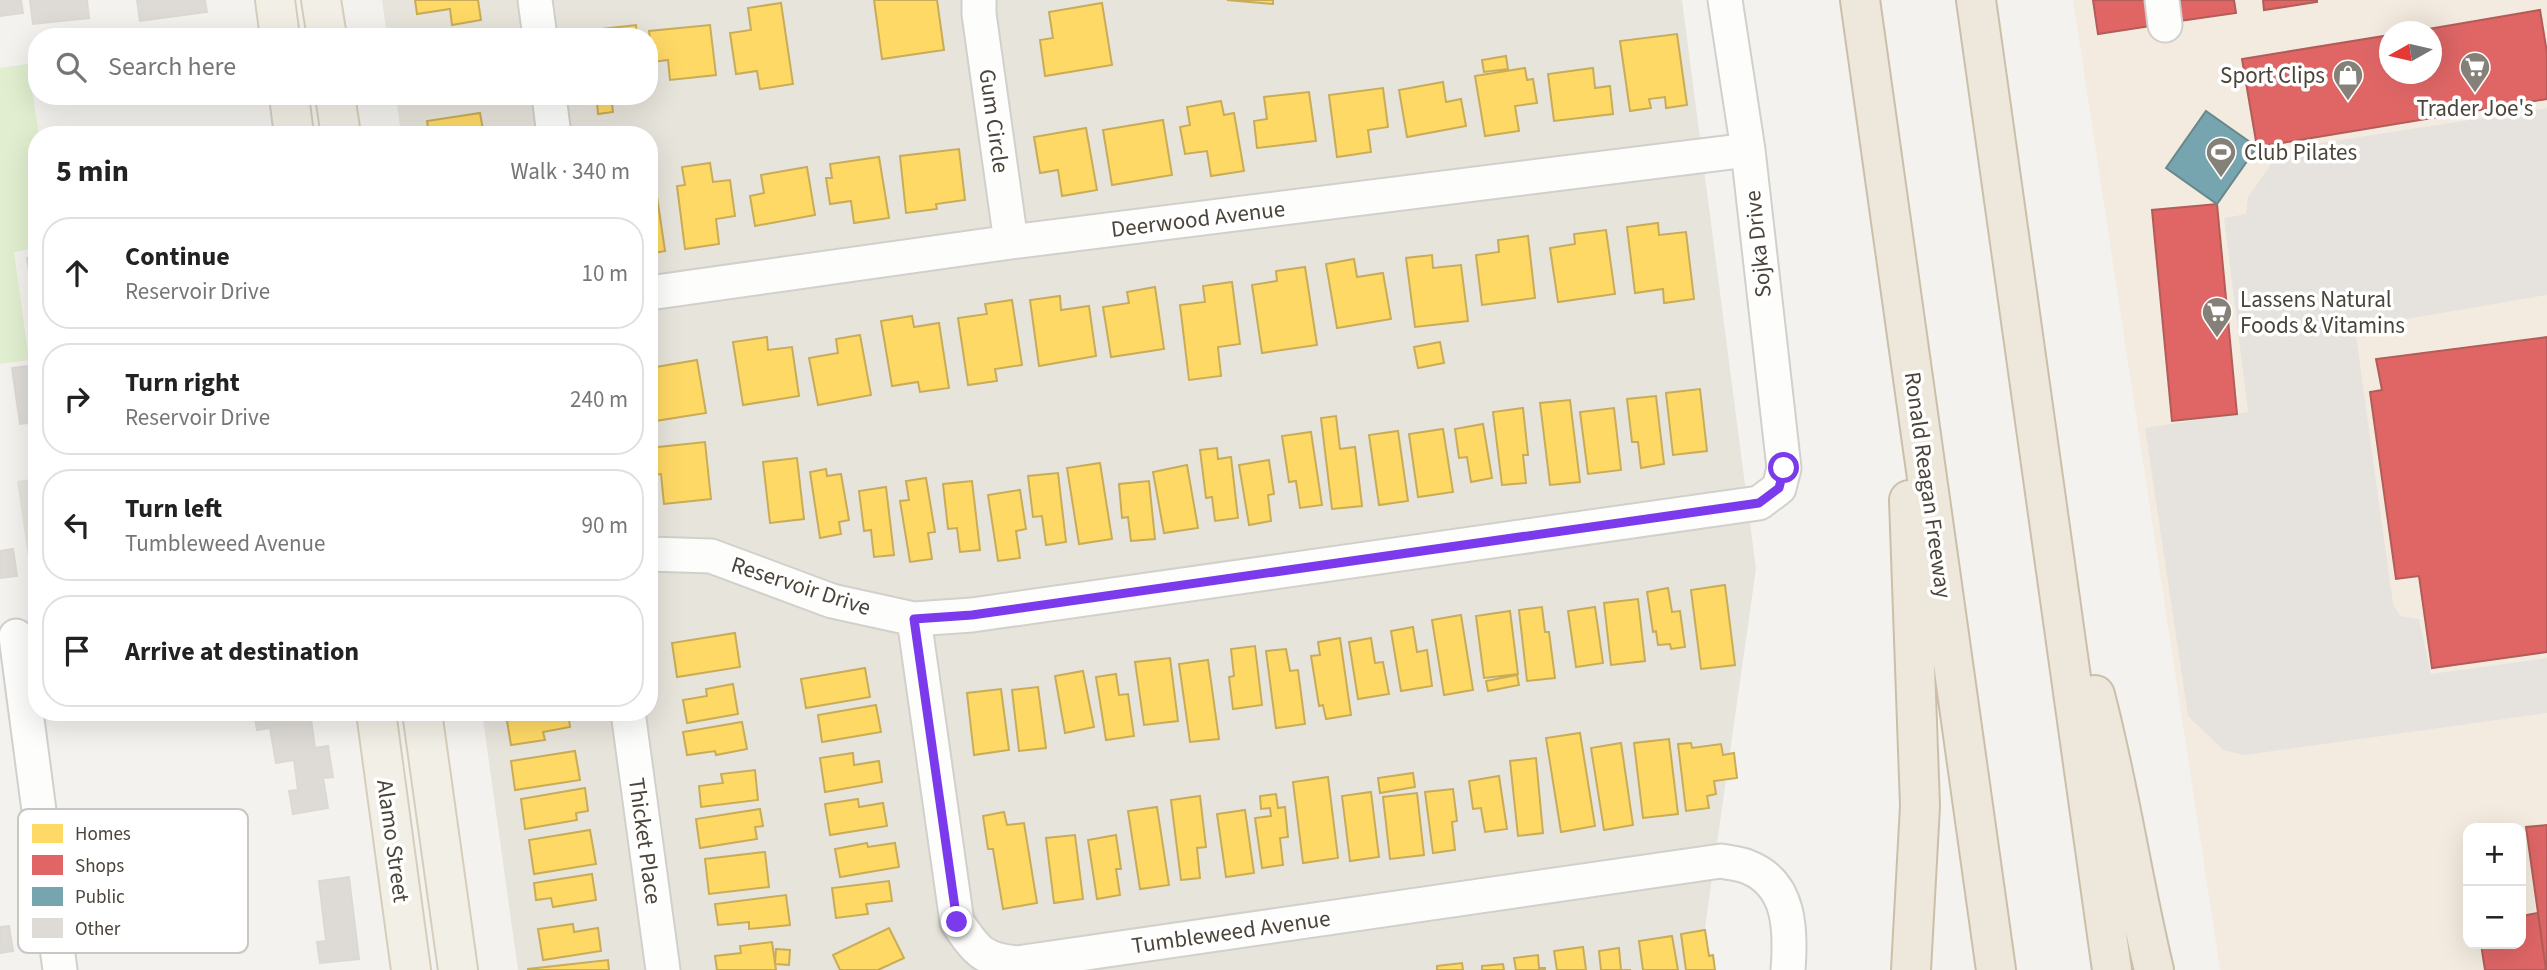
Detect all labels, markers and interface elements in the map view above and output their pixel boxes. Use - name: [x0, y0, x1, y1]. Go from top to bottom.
- north arrow: [2379, 21, 2442, 84]
- search box: [28, 28, 658, 105]
- icon: search: [52, 48, 90, 86]
- text: Search here: [108, 48, 236, 85]
- supermarket icon: Trader Joe's: [2458, 50, 2492, 94]
- shop icon: Sport Clips: [2331, 58, 2365, 102]
- place label: Sport Clips: [2220, 59, 2325, 92]
- street label: Gum Circle: [970, 67, 1018, 175]
- place label: Trader Joe's: [2417, 92, 2533, 125]
- sports icon: Club Pilates: [2204, 135, 2238, 179]
- place label: Club Pilates: [2244, 136, 2357, 169]
- text: 5 min: [56, 150, 129, 193]
- text: Walk · 340 m: [511, 155, 630, 188]
- street label: Sojka Drive: [1736, 189, 1780, 299]
- street label: Deerwood Avenue: [1109, 192, 1287, 246]
- text: Continue: [125, 238, 230, 275]
- icon: ahead: [58, 254, 96, 292]
- text: 10 m: [581, 257, 628, 290]
- text: Reservoir Drive: [125, 275, 270, 308]
- place label: Lassens Natural Foods & Vitamins: [2240, 283, 2405, 342]
- supermarket icon: Lassens Natural Foods & Vitamins: [2200, 295, 2234, 339]
- text: Turn right: [125, 364, 240, 401]
- street label: Ronald Reagan Freeway: [1896, 370, 1960, 601]
- icon: right: [58, 380, 96, 418]
- text: 240 m: [570, 383, 628, 416]
- text: Reservoir Drive: [125, 401, 270, 434]
- route start: [1768, 452, 1799, 483]
- text: Turn left: [125, 490, 222, 527]
- icon: left: [58, 506, 96, 544]
- text: 90 m: [581, 509, 628, 542]
- text: Tumbleweed Avenue: [125, 527, 325, 560]
- street label: Reservoir Drive: [727, 548, 875, 624]
- icon: arrive: [58, 632, 96, 670]
- text: Arrive at destination: [125, 633, 359, 670]
- street label: Thicket Place: [620, 776, 670, 906]
- street label: Alamo Street: [368, 777, 418, 905]
- legend: [18, 809, 248, 953]
- text: Homes: [75, 821, 131, 848]
- map controls: [2463, 823, 2526, 949]
- button: +: [2463, 823, 2526, 886]
- text: Shops: [75, 853, 124, 880]
- text: Public: [75, 884, 125, 911]
- button: −: [2463, 886, 2526, 949]
- street label: Tumbleweed Avenue: [1129, 902, 1333, 962]
- route end: [941, 906, 972, 937]
- text: Other: [75, 916, 121, 943]

